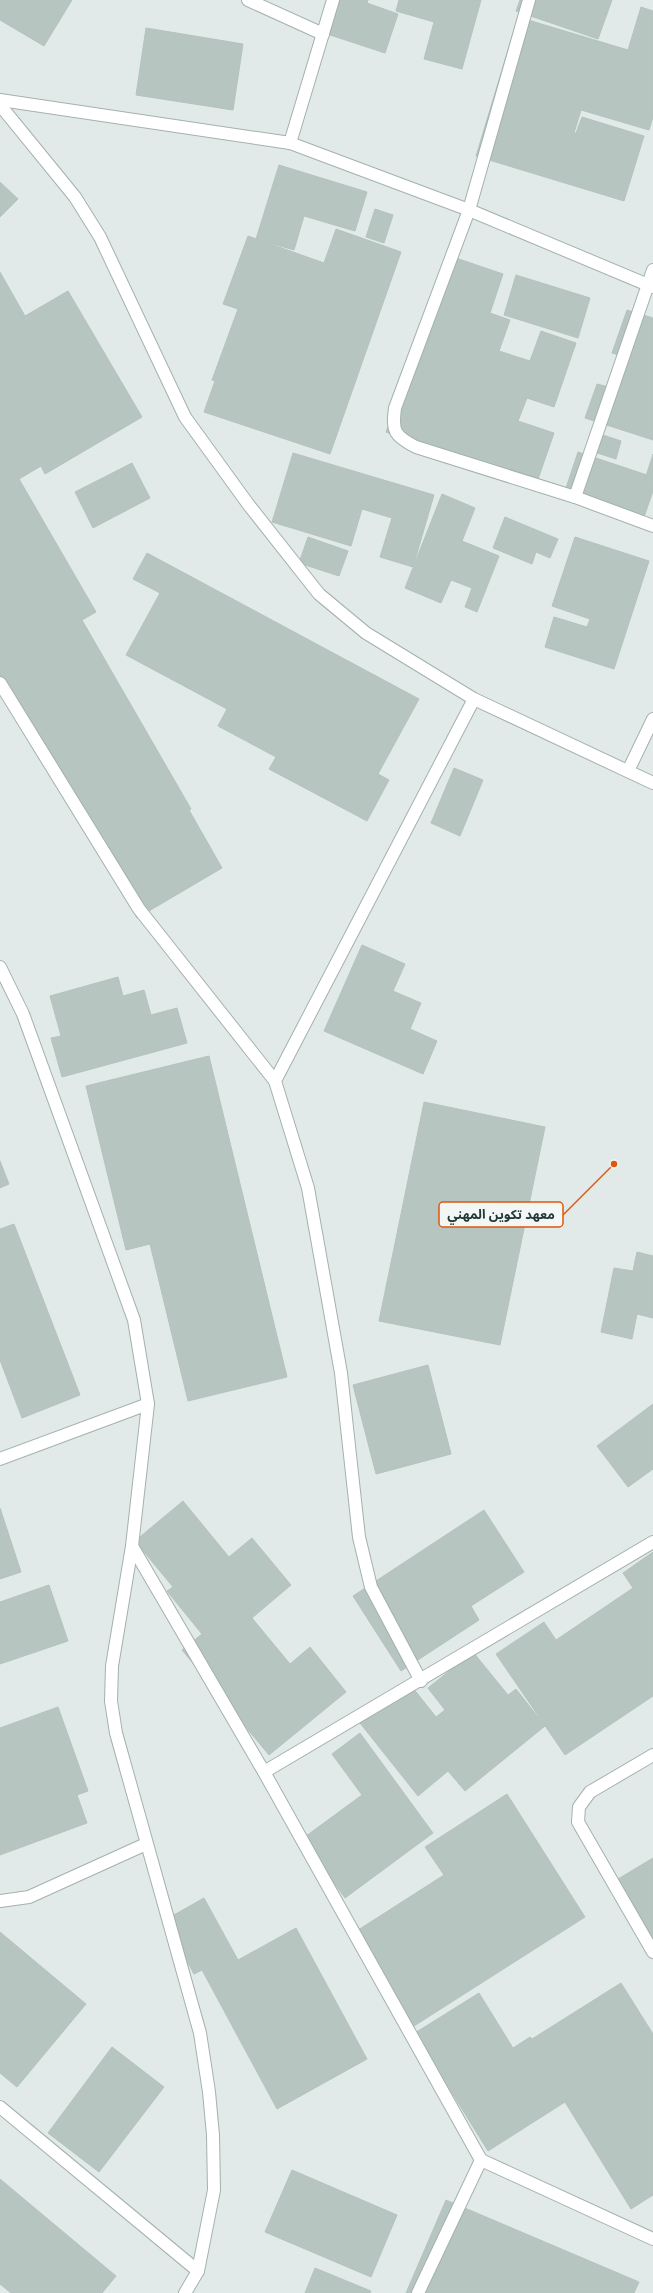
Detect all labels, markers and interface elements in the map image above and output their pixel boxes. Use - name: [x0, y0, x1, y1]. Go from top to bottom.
- callout: معهد تكوين المهني: [439, 1202, 563, 1227]
- text: معهد تكوين المهني: [447, 1207, 555, 1225]

